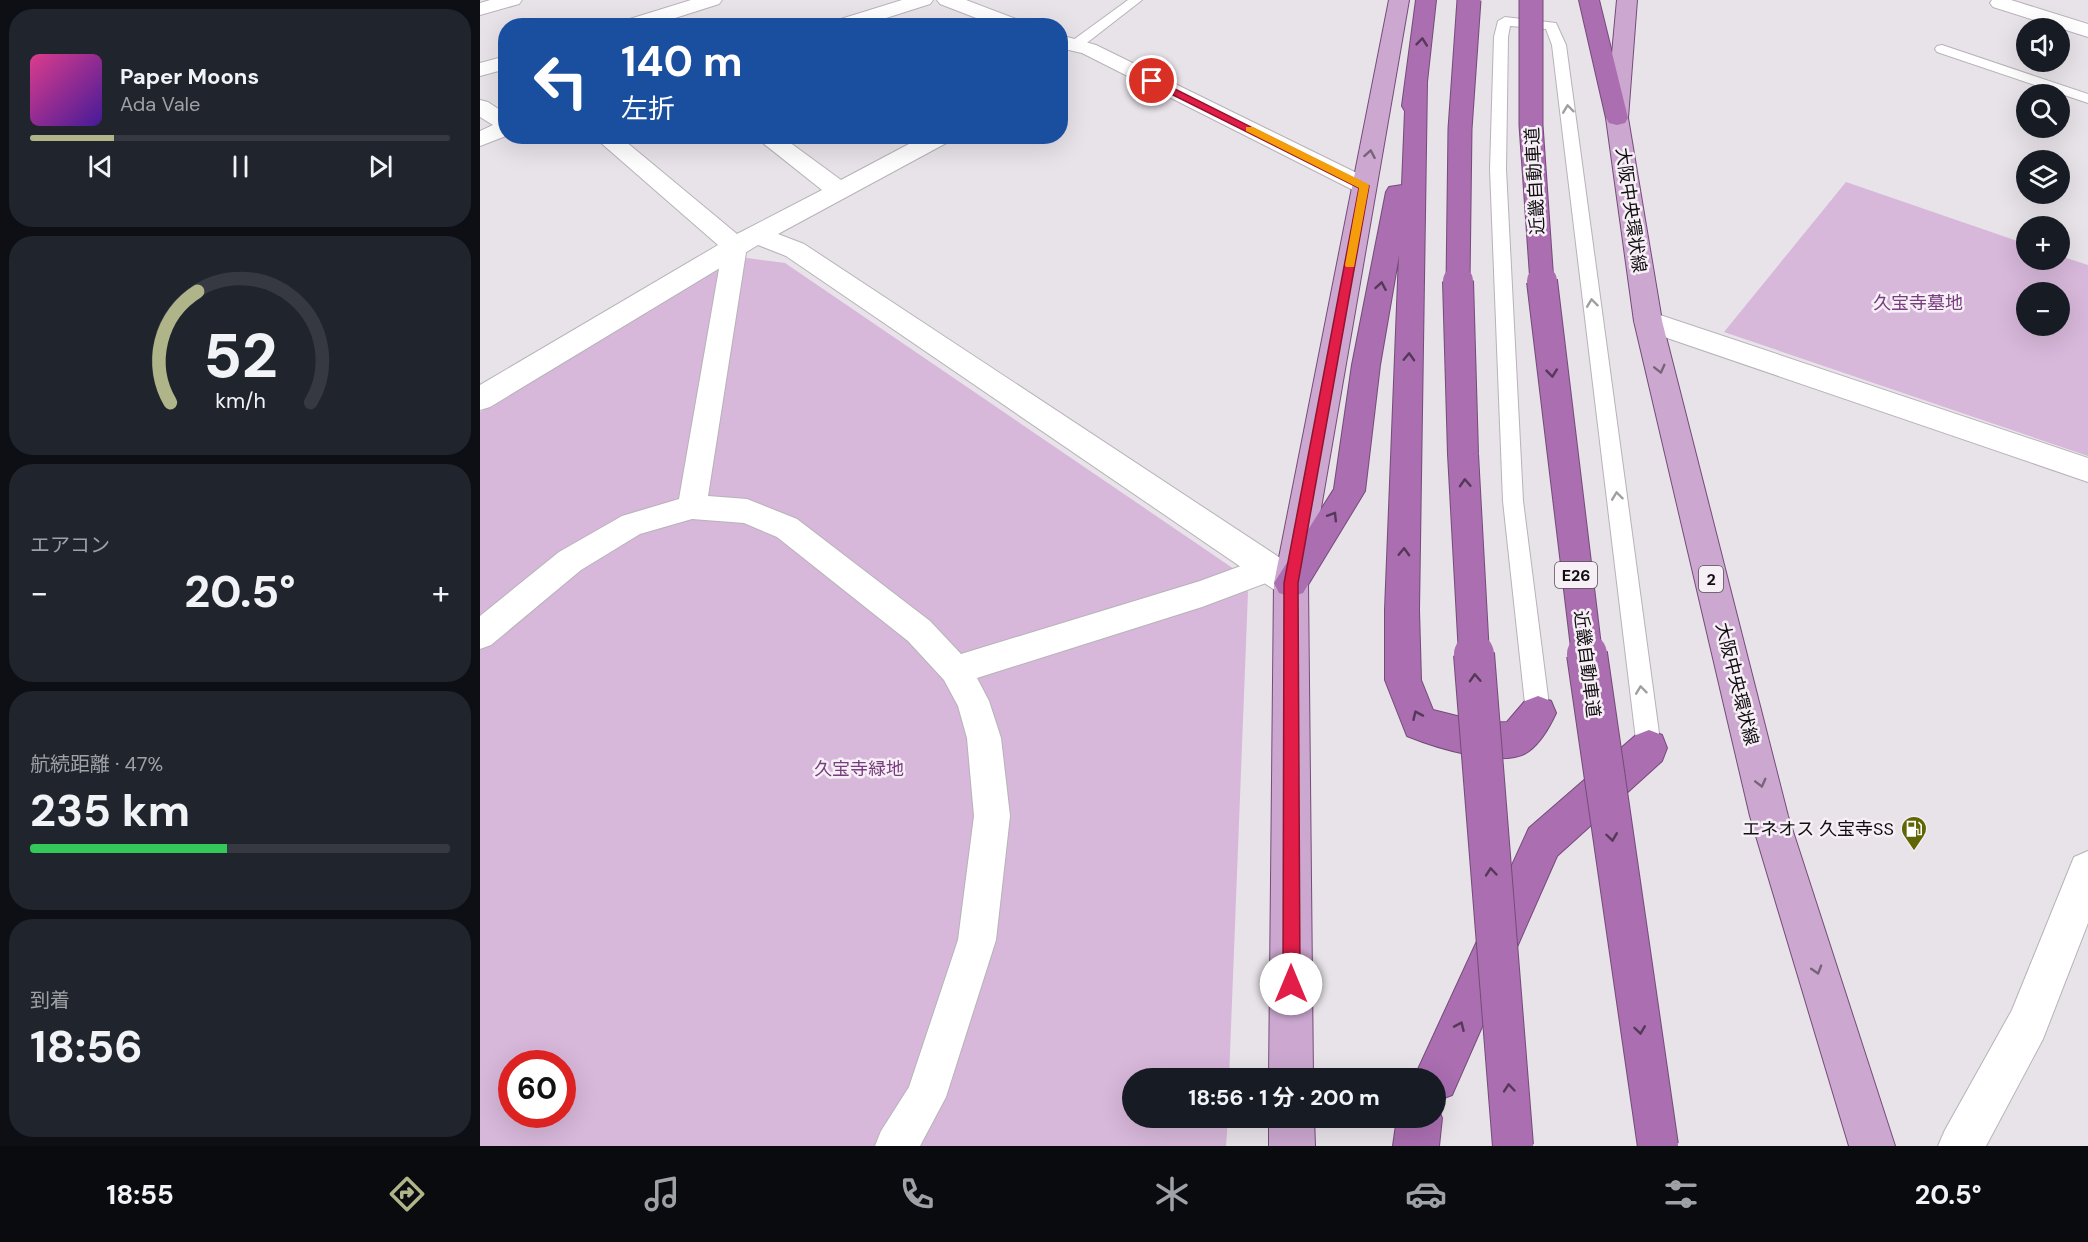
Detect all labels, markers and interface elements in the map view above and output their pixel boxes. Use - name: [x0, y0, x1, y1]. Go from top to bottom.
- map controls: [2016, 18, 2070, 336]
- button: sound: [2016, 18, 2070, 72]
- text: 140 m: [621, 34, 743, 89]
- one-way arrow: [1415, 38, 1428, 47]
- icon: left: [522, 42, 600, 120]
- pin: [1126, 55, 1177, 106]
- text: Paper Moons: [120, 62, 259, 91]
- icon: arrive: [1135, 64, 1168, 97]
- button: search: [2016, 84, 2070, 138]
- text: Ada Vale: [120, 91, 200, 117]
- text: 左折: [621, 91, 675, 126]
- one-way arrow: [1562, 105, 1574, 114]
- street label: 近畿自動車道: [1520, 126, 1550, 236]
- street label: 大阪中央環状線: [1610, 146, 1652, 274]
- one-way arrow: [1363, 149, 1376, 159]
- icon: previous: [84, 150, 117, 183]
- icon: pause: [224, 150, 257, 183]
- icon: next: [364, 150, 397, 183]
- button: layers: [2016, 150, 2070, 204]
- button: +: [2016, 216, 2070, 270]
- one-way arrow: [1374, 281, 1386, 291]
- button: −: [2016, 282, 2070, 336]
- park label: 久宝寺墓地: [1873, 291, 1963, 315]
- one-way arrow: [1587, 298, 1599, 307]
- text: 52: [203, 315, 277, 396]
- one-way arrow: [1403, 352, 1416, 361]
- one-way arrow: [1652, 364, 1665, 374]
- one-way arrow: [1545, 368, 1558, 377]
- text: km/h: [215, 387, 265, 415]
- one-way arrow: [1458, 479, 1471, 488]
- one-way arrow: [1611, 492, 1623, 501]
- one-way arrow: [1326, 512, 1338, 522]
- text: エアコン: [30, 532, 110, 558]
- one-way arrow: [1398, 547, 1410, 556]
- text: 20.5°: [184, 562, 296, 621]
- road number: E26: [1555, 562, 1597, 588]
- road number: 2: [1699, 566, 1723, 592]
- text: −: [30, 571, 48, 614]
- text: +: [432, 571, 450, 614]
- street label: 近畿自動車道: [1569, 609, 1605, 719]
- street label: 大阪中央環状線: [1710, 620, 1764, 748]
- one-way arrow: [1468, 674, 1481, 683]
- one-way arrow: [1636, 685, 1648, 694]
- one-way arrow: [1412, 710, 1424, 721]
- text: 航続距離 · 47%: [30, 751, 163, 777]
- park label: 久宝寺緑地: [814, 757, 904, 781]
- one-way arrow: [1753, 778, 1766, 788]
- text: 235 km: [30, 781, 190, 840]
- fuel station icon: エネオス 久宝寺SS: [1899, 814, 1929, 852]
- place label: エネオス 久宝寺SS: [1742, 817, 1894, 841]
- one-way arrow: [1605, 832, 1617, 841]
- one-way arrow: [1485, 868, 1498, 877]
- position arrow: [1259, 952, 1323, 1016]
- one-way arrow: [1810, 964, 1822, 975]
- text: 到着: [30, 987, 70, 1013]
- text: 18:56: [30, 1017, 143, 1076]
- one-way arrow: [1452, 1022, 1464, 1033]
- one-way arrow: [1634, 1025, 1646, 1034]
- speed limit sign: 60: [498, 1050, 576, 1128]
- text: 18:56 · 1 分 · 200 m: [1188, 1083, 1380, 1112]
- one-way arrow: [1502, 1083, 1515, 1092]
- icon: directions: [386, 1173, 428, 1215]
- icon: music: [641, 1173, 683, 1215]
- icon: phone: [896, 1173, 938, 1215]
- icon: climate: [1151, 1173, 1193, 1215]
- icon: car: [1405, 1173, 1447, 1215]
- icon: filters: [1660, 1173, 1702, 1215]
- text: 18:55: [106, 1177, 174, 1212]
- text: 20.5°: [1915, 1177, 1982, 1212]

